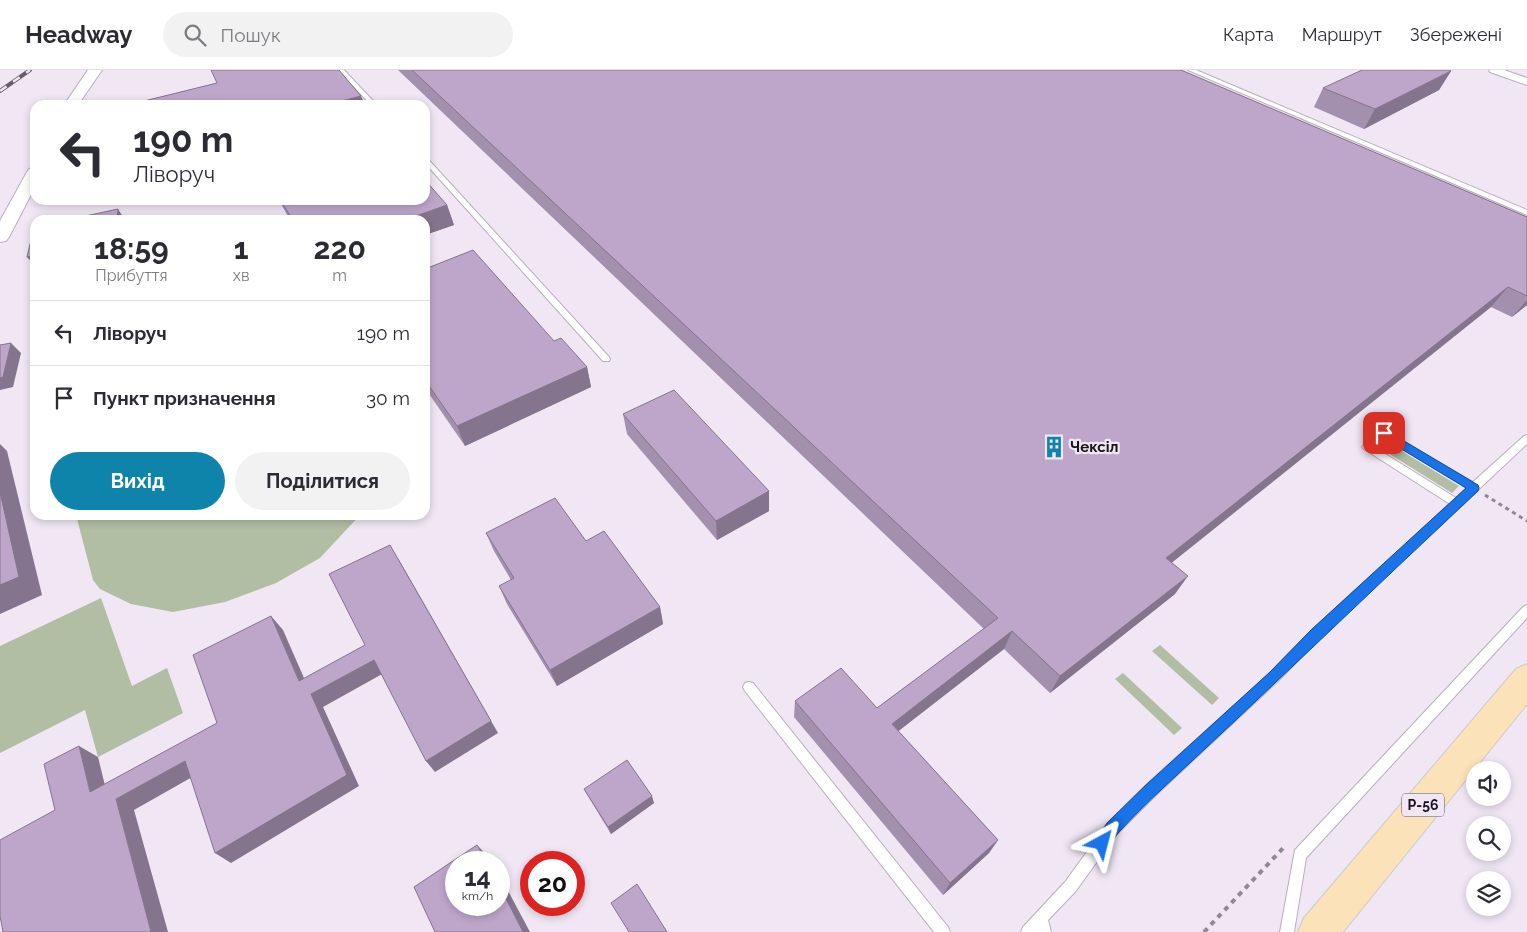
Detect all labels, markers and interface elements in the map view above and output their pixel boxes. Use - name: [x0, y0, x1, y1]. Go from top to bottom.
- search box: [163, 12, 513, 57]
- text: Headway: [25, 20, 133, 49]
- icon: search: [181, 21, 209, 49]
- text: Пошук: [221, 24, 281, 46]
- text: Карта: [1223, 24, 1274, 45]
- text: Маршрут: [1302, 24, 1382, 45]
- text: Збережені: [1410, 24, 1502, 45]
- text: 190 m: [133, 119, 233, 160]
- icon: left: [50, 120, 115, 185]
- text: Ліворуч: [133, 161, 215, 187]
- text: 18:59: [94, 231, 169, 266]
- text: 1: [234, 231, 249, 266]
- text: 220: [314, 231, 366, 266]
- text: Прибуття: [95, 266, 168, 285]
- text: хв: [233, 266, 249, 285]
- text: m: [332, 266, 347, 285]
- icon: left: [50, 319, 78, 347]
- text: Ліворуч: [93, 322, 167, 344]
- text: 190 m: [357, 322, 410, 344]
- icon: arrive: [50, 384, 78, 412]
- text: Пункт призначення: [93, 387, 276, 409]
- text: 30 m: [366, 387, 410, 409]
- pin: [1363, 412, 1405, 454]
- icon: arrive: [1370, 419, 1398, 447]
- building icon: Чексіл: [1041, 434, 1067, 460]
- place label: Чексіл: [1070, 438, 1119, 456]
- button: Вихід: [50, 452, 225, 510]
- button: Поділитися: [235, 452, 410, 510]
- map controls: [1466, 761, 1511, 916]
- button: sound: [1466, 761, 1511, 806]
- road number: Р-56: [1402, 794, 1444, 816]
- position arrow: [1075, 816, 1127, 868]
- button: search: [1466, 816, 1511, 861]
- speed limit sign: 20: [520, 851, 585, 916]
- text: 14: [464, 862, 491, 892]
- button: layers: [1466, 871, 1511, 916]
- text: km/h: [462, 889, 493, 903]

